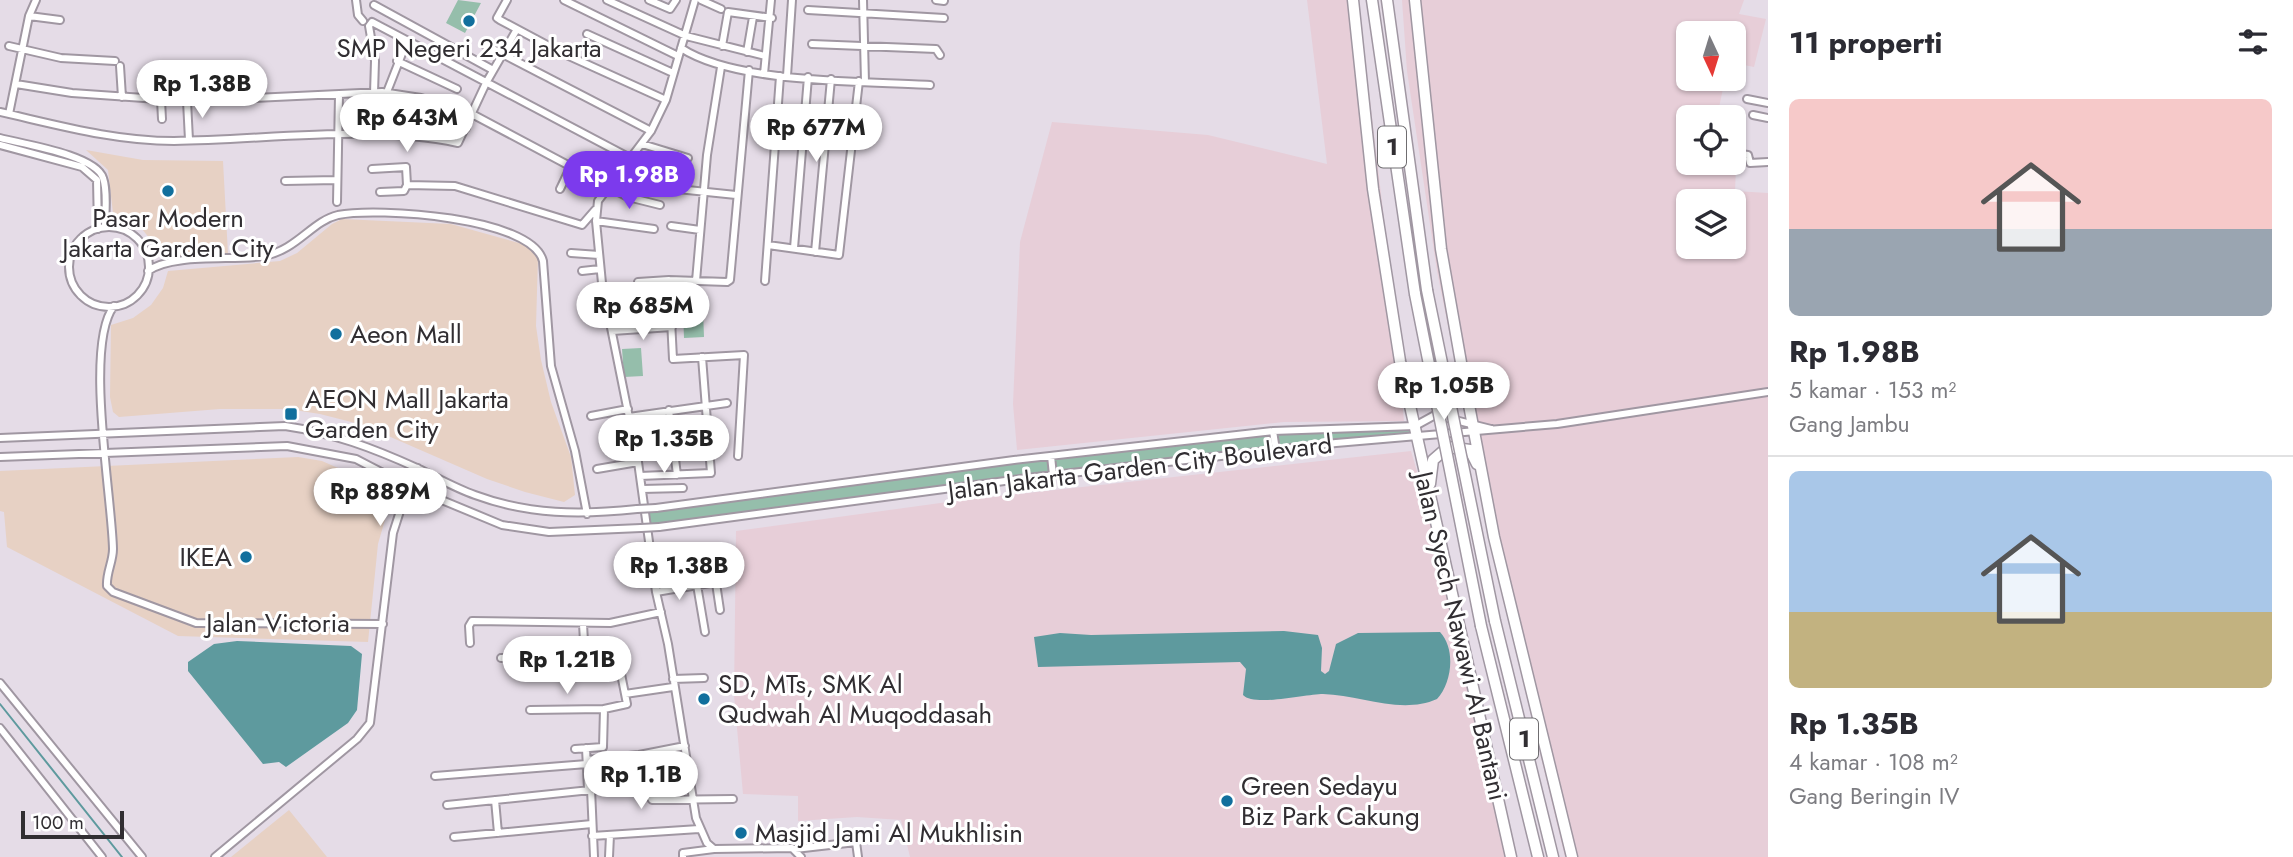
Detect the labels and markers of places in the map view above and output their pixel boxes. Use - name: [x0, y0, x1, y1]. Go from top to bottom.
- marker: SMP Negeri 234 Jakarta: [461, 13, 477, 29]
- place label: SMP Negeri 234 Jakarta: [337, 29, 601, 67]
- pin: Rp 1.38B: [130, 60, 274, 120]
- pin: Rp 643M: [342, 94, 472, 154]
- pin: Rp 677M: [751, 104, 881, 164]
- pin: Rp 1.98B: [557, 152, 701, 211]
- marker: Pasar Modern Jakarta Garden City: [160, 183, 176, 199]
- place label: Pasar Modern Jakarta Garden City: [59, 199, 274, 267]
- pin: Rp 685M: [578, 282, 708, 342]
- place label: Aeon Mall: [350, 315, 462, 353]
- marker: Aeon Mall: [328, 326, 344, 342]
- pin: Rp 1.05B: [1372, 362, 1516, 422]
- place label: AEON Mall Jakarta Garden City: [305, 380, 509, 448]
- marker: AEON Mall Jakarta Garden City: [283, 406, 299, 422]
- pin: Rp 1.35B: [592, 416, 736, 475]
- pin: Rp 889M: [315, 468, 445, 528]
- place label: IKEA: [179, 538, 233, 576]
- pin: Rp 1.38B: [607, 542, 751, 602]
- marker: IKEA: [238, 549, 254, 565]
- pin: Rp 1.21B: [495, 636, 639, 696]
- place label: SD, MTs, SMK Al Qudwah Al Muqoddasah: [718, 665, 992, 733]
- marker: SD, MTs, SMK Al Qudwah Al Muqoddasah: [696, 691, 712, 707]
- pin: Rp 1.1B: [576, 752, 706, 811]
- place label: Green Sedayu Biz Park Cakung: [1241, 767, 1420, 835]
- marker: Green Sedayu Biz Park Cakung: [1219, 793, 1235, 809]
- place label: Masjid Jami Al Mukhlisin: [755, 814, 1023, 852]
- marker: Masjid Jami Al Mukhlisin: [733, 825, 749, 841]

